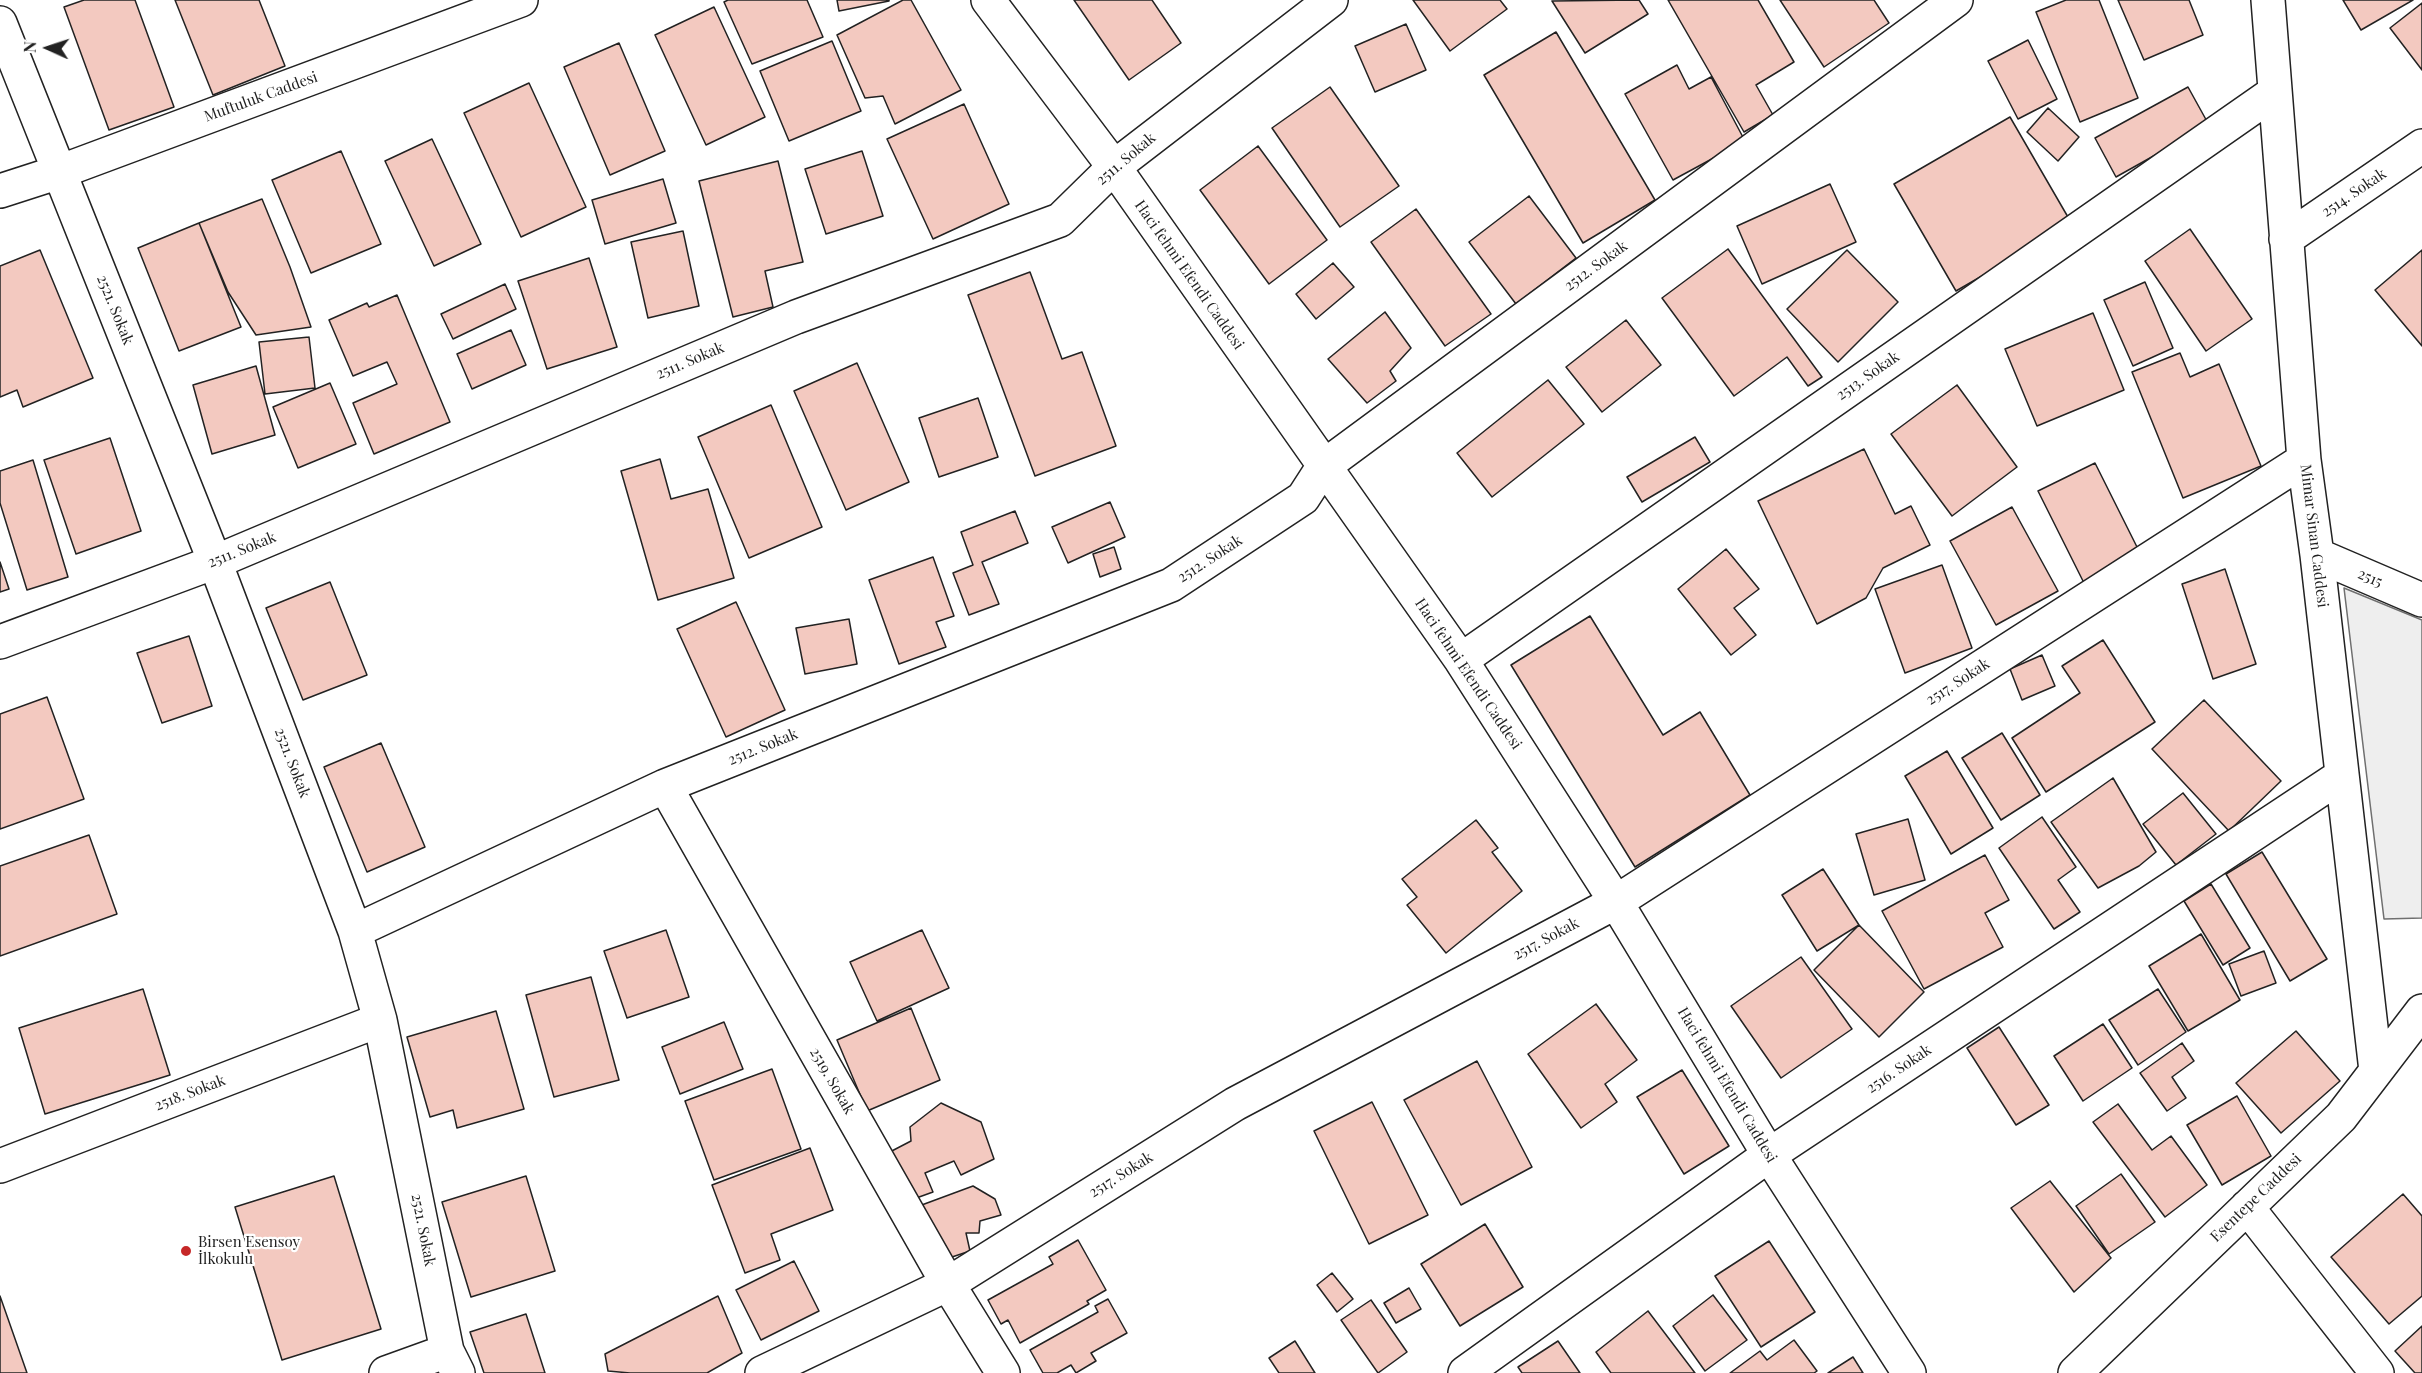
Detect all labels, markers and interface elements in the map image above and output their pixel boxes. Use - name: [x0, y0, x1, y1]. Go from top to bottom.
- north arrow: [18, 18, 78, 78]
- text: N: [19, 41, 40, 53]
- street label: Muftuluk Caddesi: [202, 68, 320, 126]
- street label: 2511. Sokak: [1093, 129, 1159, 189]
- street label: 2514. Sokak: [2318, 165, 2390, 221]
- street label: Haci fehmi Efendi Caddesi: [1131, 197, 1247, 353]
- street label: 2512. Sokak: [1561, 237, 1631, 295]
- street label: 2521. Sokak: [93, 272, 137, 348]
- street label: 2511. Sokak: [653, 339, 727, 383]
- street label: 2513. Sokak: [1833, 348, 1903, 404]
- street label: Mimar Sinan Caddesi: [2296, 463, 2332, 609]
- street label: 2511. Sokak: [205, 528, 279, 572]
- street label: 2512. Sokak: [1174, 531, 1246, 587]
- street label: 2515: [2355, 565, 2385, 591]
- street label: Haci fehmi Efendi Caddesi: [1411, 595, 1525, 753]
- street label: 2517. Sokak: [1923, 655, 1993, 709]
- street label: 2521. Sokak: [270, 725, 314, 801]
- street label: 2512. Sokak: [725, 725, 801, 769]
- street label: 2517. Sokak: [1510, 914, 1582, 964]
- street label: Haci fehmi Efendi Caddesi: [1673, 1004, 1781, 1166]
- street label: 2516. Sokak: [1863, 1041, 1935, 1097]
- street label: 2519. Sokak: [806, 1044, 858, 1118]
- street label: 2518. Sokak: [152, 1071, 228, 1115]
- street label: 2517. Sokak: [1086, 1148, 1156, 1202]
- street label: Esentepe Caddesi: [2207, 1150, 2305, 1246]
- street label: 2521. Sokak: [407, 1192, 439, 1268]
- place label: Birsen Esensoy İlkokulu: [198, 1233, 300, 1268]
- marker: Birsen Esensoy İlkokulu: [179, 1244, 193, 1258]

